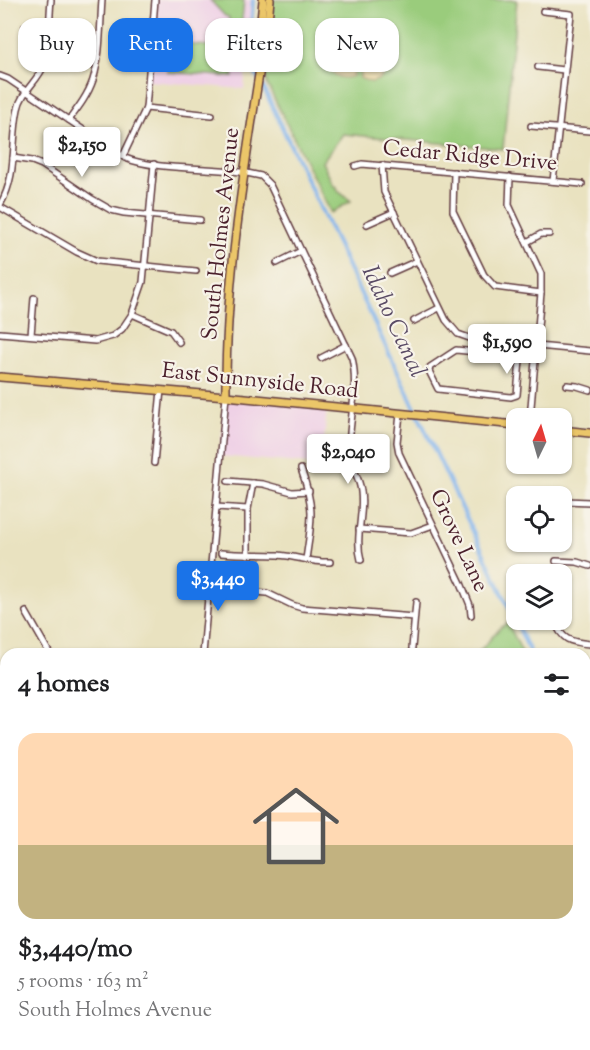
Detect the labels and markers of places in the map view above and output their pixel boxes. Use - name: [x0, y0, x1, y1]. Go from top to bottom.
- pin: $2,150: [33, 127, 131, 178]
- pin: $1,590: [458, 324, 556, 375]
- pin: $2,040: [299, 434, 397, 485]
- pin: $3,440: [169, 561, 267, 612]

